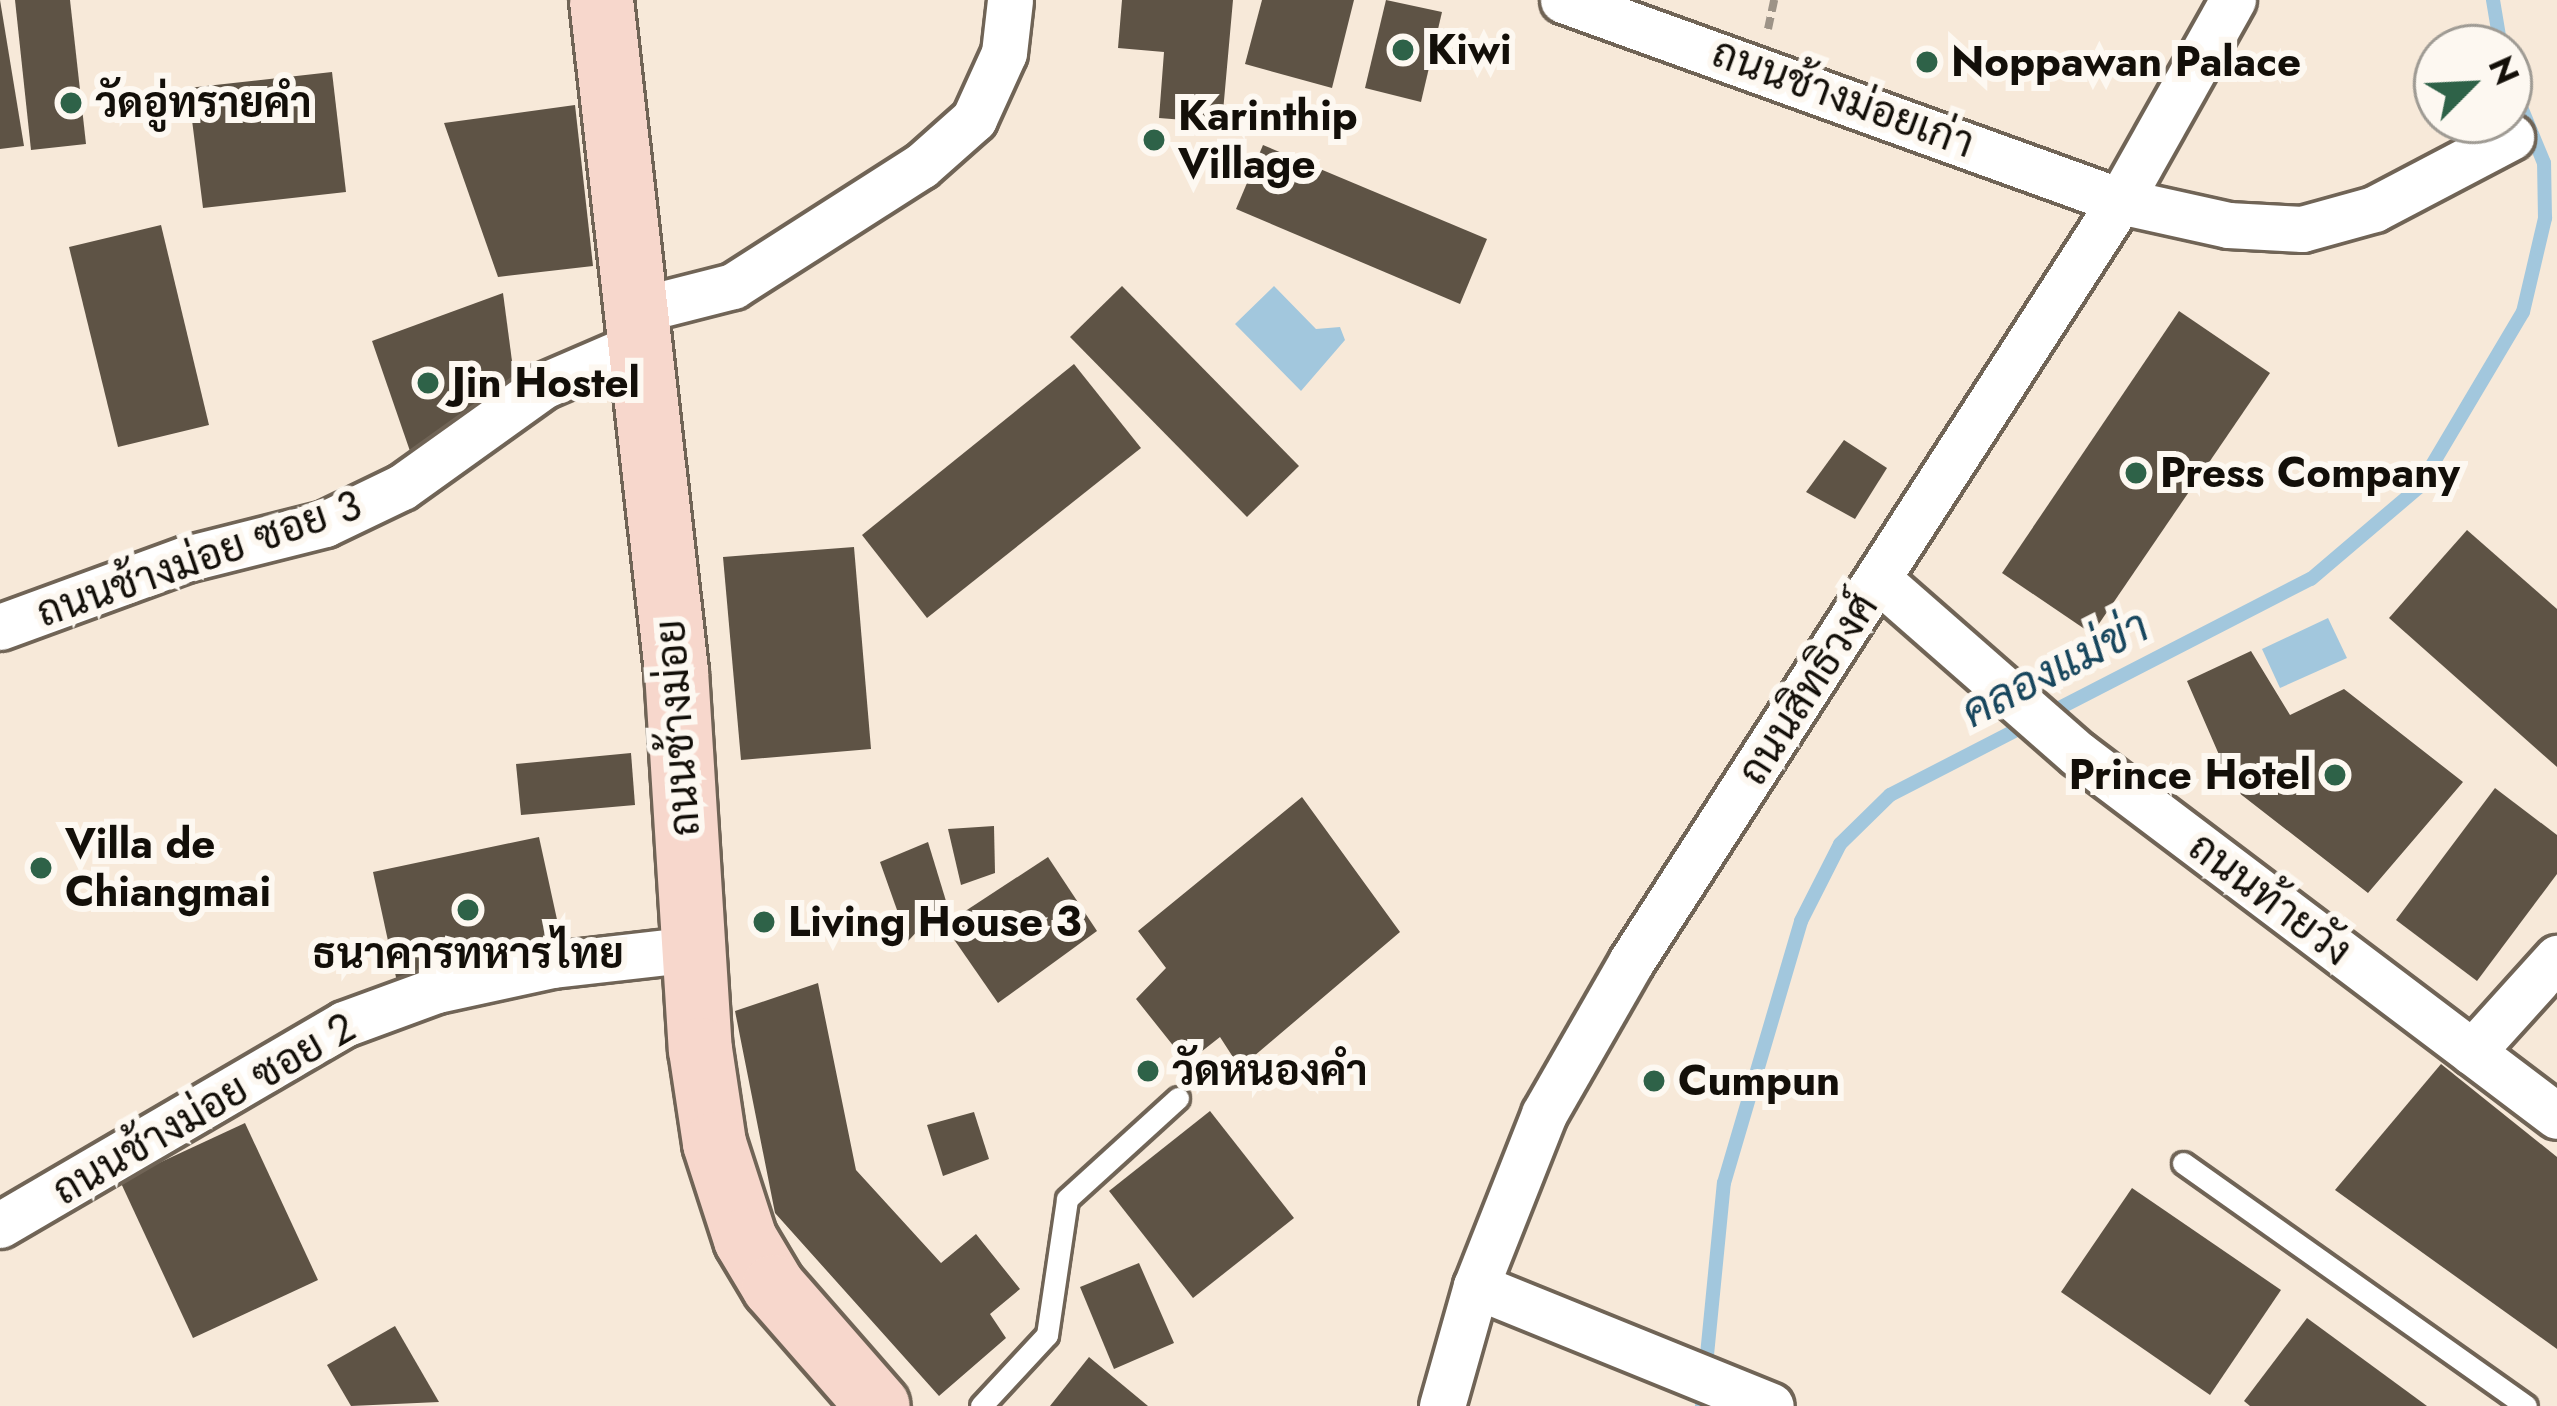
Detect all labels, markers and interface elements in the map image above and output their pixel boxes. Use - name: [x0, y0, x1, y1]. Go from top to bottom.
- north arrow: [2413, 24, 2533, 144]
- place label: Kiwi: [1427, 25, 1512, 75]
- street label: ถนนช้างม่อยเก่า: [1705, 27, 1981, 169]
- marker: Kiwi: [1390, 37, 1416, 63]
- place label: Noppawan Palace: [1951, 37, 2301, 87]
- marker: Noppawan Palace: [1914, 49, 1940, 75]
- text: N: [2477, 49, 2530, 92]
- place label: วัดอู่ทรายคำ: [95, 78, 312, 128]
- marker: วัดอู่ทรายคำ: [58, 90, 84, 116]
- place label: Karinthip Village: [1178, 91, 1358, 190]
- marker: Karinthip Village: [1141, 127, 1167, 153]
- place label: Jin Hostel: [452, 358, 640, 408]
- marker: Jin Hostel: [415, 370, 441, 396]
- place label: Press Company: [2160, 448, 2460, 498]
- marker: Press Company: [2123, 460, 2149, 486]
- street label: ถนนช้างม่อย ซอย 3: [30, 480, 368, 638]
- street label: ถนนสิทธิวงศ์: [1727, 584, 1889, 794]
- water label: คลองแม่ข่า: [1953, 599, 2157, 739]
- street label: ถนนช้างม่อย: [645, 618, 711, 838]
- place label: Prince Hotel: [2069, 750, 2311, 800]
- marker: Prince Hotel: [2322, 762, 2348, 788]
- place label: Villa de Chiangmai: [65, 819, 271, 918]
- street label: ถนนท้ายวัง: [2179, 822, 2361, 976]
- marker: Villa de Chiangmai: [28, 855, 54, 881]
- marker: ธนาคารทหารไทย: [455, 897, 481, 923]
- place label: Living House 3: [788, 897, 1082, 947]
- marker: Living House 3: [751, 909, 777, 935]
- place label: ธนาคารทหารไทย: [312, 929, 624, 979]
- street label: ถนนช้างม่อย ซอย 2: [44, 1002, 364, 1216]
- place label: วัดหนองคำ: [1172, 1046, 1368, 1096]
- place label: Cumpun: [1678, 1056, 1840, 1106]
- marker: วัดหนองคำ: [1135, 1058, 1161, 1084]
- marker: Cumpun: [1641, 1068, 1667, 1094]

